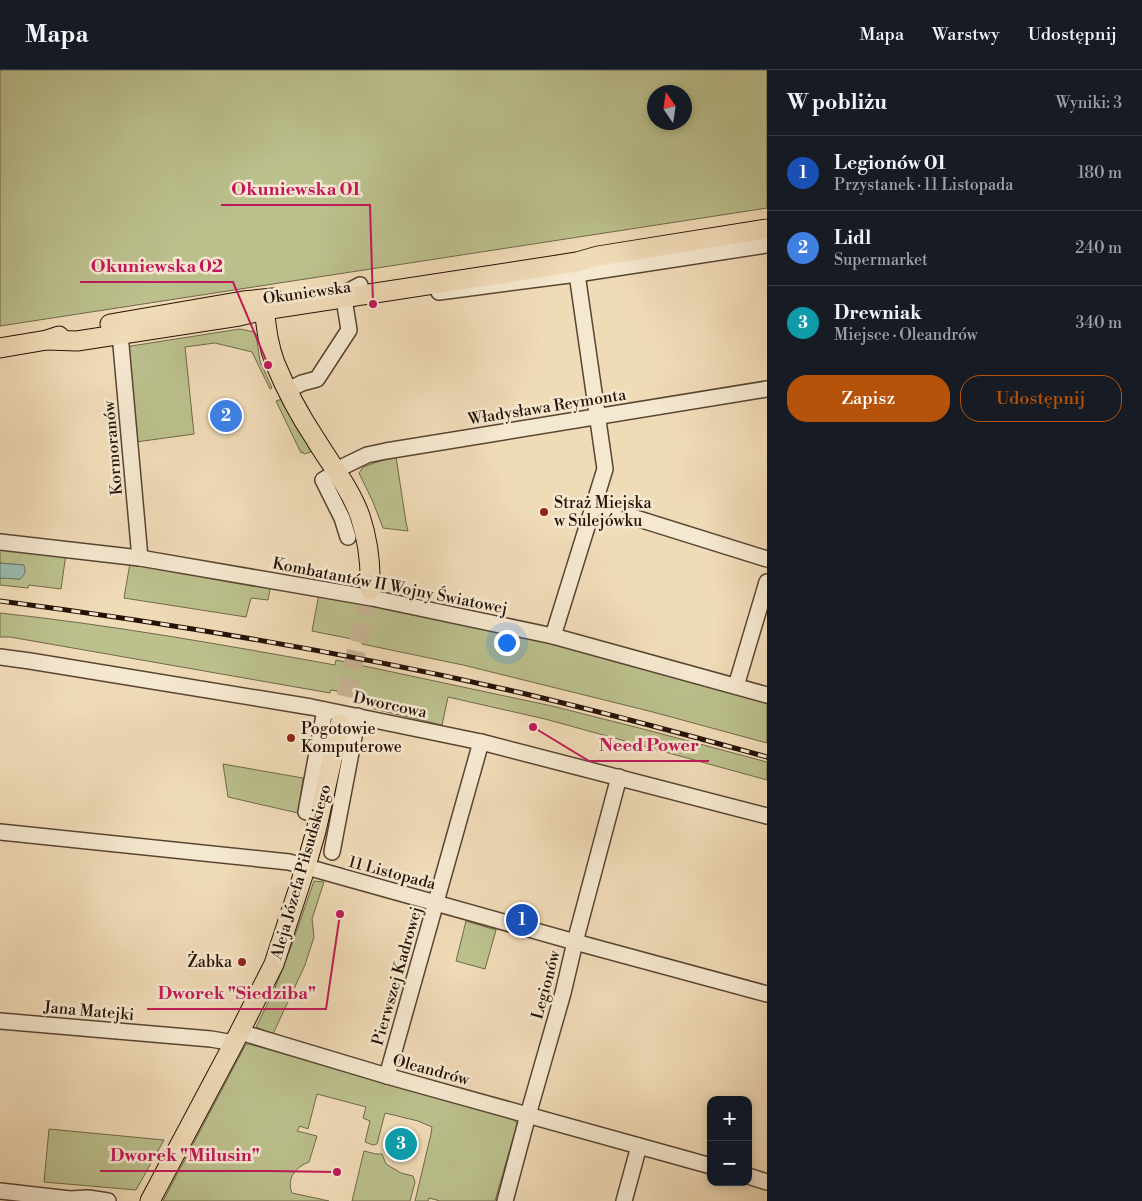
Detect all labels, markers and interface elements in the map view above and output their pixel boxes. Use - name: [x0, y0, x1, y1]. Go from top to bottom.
- text: Mapa: [25, 20, 88, 50]
- text: Mapa: [860, 23, 904, 46]
- text: Warstwy: [932, 23, 1000, 46]
- text: Udostępnij: [1028, 23, 1117, 46]
- north arrow: [647, 85, 692, 130]
- text: W pobliżu: [787, 90, 887, 116]
- text: Wyniki: 3: [1056, 93, 1122, 113]
- text: Legionów 01: [834, 151, 946, 175]
- text: 1: [799, 163, 807, 183]
- text: 180 m: [1078, 163, 1122, 183]
- callout: Okuniewska 01: [221, 172, 370, 205]
- text: Przystanek · 11 Listopada: [834, 175, 1013, 195]
- text: Okuniewska 01: [231, 178, 361, 201]
- text: Lidl: [834, 226, 871, 250]
- text: 2: [798, 238, 808, 258]
- text: 240 m: [1075, 238, 1122, 258]
- callout: Okuniewska 02: [80, 249, 233, 282]
- text: Supermarket: [834, 250, 928, 270]
- text: Okuniewska 02: [91, 255, 223, 278]
- street label: Okuniewska: [262, 277, 353, 309]
- text: Drewniak: [834, 301, 922, 325]
- text: 3: [798, 313, 808, 333]
- text: 340 m: [1075, 313, 1122, 333]
- text: Miejsce · Oleandrów: [834, 325, 978, 345]
- button: Zapisz: [787, 375, 950, 422]
- button: Udostępnij: [960, 375, 1122, 422]
- street label: Władysława Reymonta: [465, 384, 628, 430]
- pin: 2: [210, 397, 242, 435]
- street label: Kormoranów: [99, 399, 127, 496]
- place label: Straż Miejska w Sulejówku: [553, 493, 652, 531]
- marker: Straż Miejska w Sulejówku: [538, 506, 550, 518]
- street label: Kombatantów II Wojny Światowej: [271, 551, 510, 619]
- your location: [494, 630, 520, 656]
- street label: Dworcowa: [351, 687, 430, 723]
- place label: Pogotowie Komputerowe: [301, 719, 402, 757]
- callout: Need Power: [589, 728, 709, 761]
- marker: Pogotowie Komputerowe: [285, 732, 297, 744]
- text: Need Power: [599, 734, 699, 757]
- street label: Aleja Józefa Piłsudskiego: [266, 782, 336, 963]
- street label: 11 Listopada: [346, 852, 439, 894]
- pin: 1: [506, 901, 538, 939]
- street label: Pierwszej Kadrowej: [368, 904, 426, 1048]
- street label: Legionów: [527, 947, 565, 1022]
- place label: Żabka: [187, 950, 233, 972]
- marker: Żabka: [236, 956, 248, 968]
- callout: Dworek "Siedziba": [147, 976, 326, 1009]
- text: Dworek "Siedziba": [158, 982, 316, 1005]
- street label: Jana Matejki: [42, 997, 135, 1025]
- street label: Oleandrów: [391, 1050, 472, 1090]
- map controls: [707, 1096, 752, 1186]
- button: +: [707, 1096, 752, 1141]
- pin: 3: [385, 1125, 417, 1163]
- callout: Dworek "Milusin": [100, 1138, 269, 1171]
- button: −: [707, 1141, 752, 1186]
- text: Dworek "Milusin": [110, 1144, 260, 1167]

